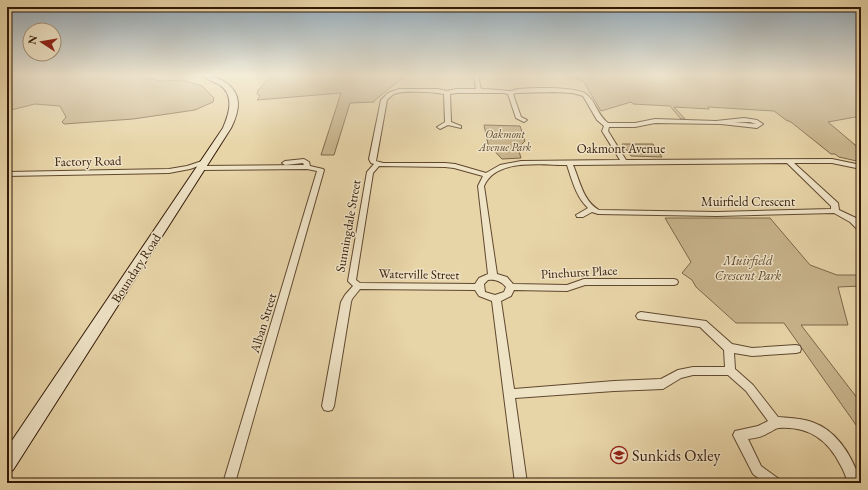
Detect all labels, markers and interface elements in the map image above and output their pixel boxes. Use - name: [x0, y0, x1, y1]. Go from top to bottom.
- north arrow: [22, 22, 62, 62]
- text: N: [24, 34, 40, 46]
- park label: Oakmont Avenue Park: [478, 127, 531, 154]
- street label: Oakmont Avenue: [577, 140, 665, 157]
- street label: Factory Road: [54, 152, 122, 170]
- street label: Sunningdale Street: [332, 179, 364, 273]
- street label: Muirfield Crescent: [701, 193, 795, 210]
- street label: Boundary Road: [107, 230, 165, 306]
- park label: Muirfield Crescent Park: [715, 252, 781, 284]
- street label: Pinehurst Place: [540, 262, 618, 282]
- street label: Waterville Street: [379, 265, 459, 283]
- street label: Alban Street: [246, 291, 280, 356]
- school or university icon: Sunkids Oxley: [609, 445, 629, 465]
- place label: Sunkids Oxley: [632, 445, 721, 466]

